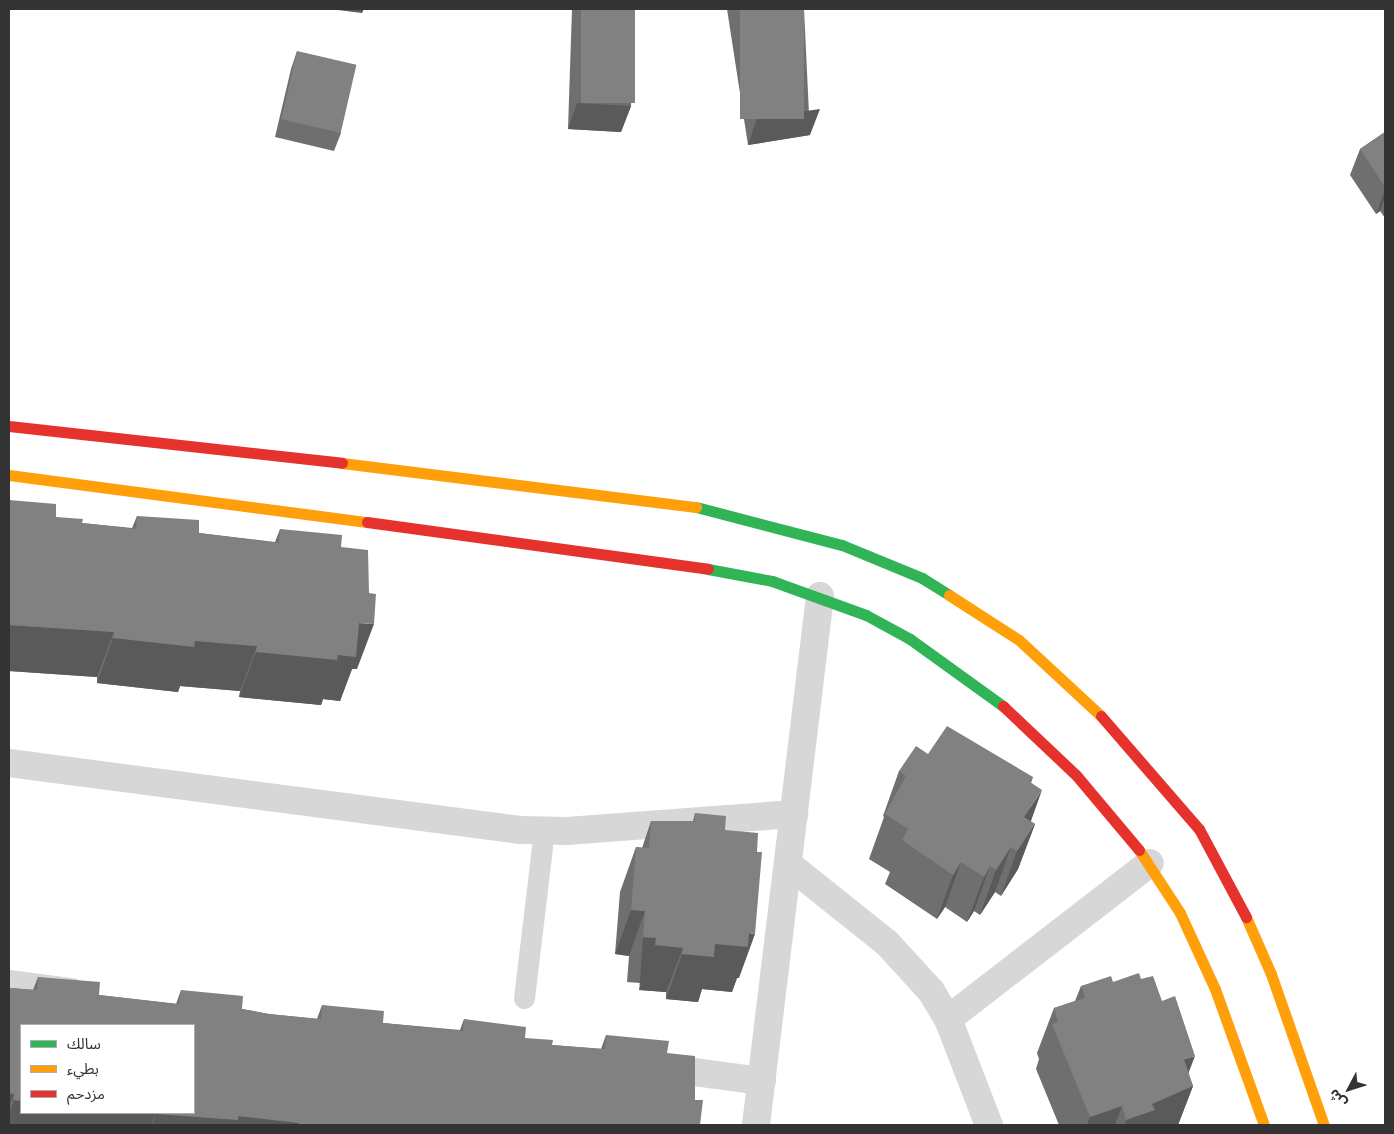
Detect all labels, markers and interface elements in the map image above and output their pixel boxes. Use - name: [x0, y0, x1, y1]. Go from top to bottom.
- legend: [20, 1024, 195, 1114]
- text: سالك: [67, 1034, 101, 1053]
- text: بطيء: [67, 1059, 99, 1078]
- north arrow: [1324, 1064, 1374, 1114]
- text: مزدحم: [67, 1084, 105, 1103]
- text: ش: [1324, 1086, 1351, 1112]

